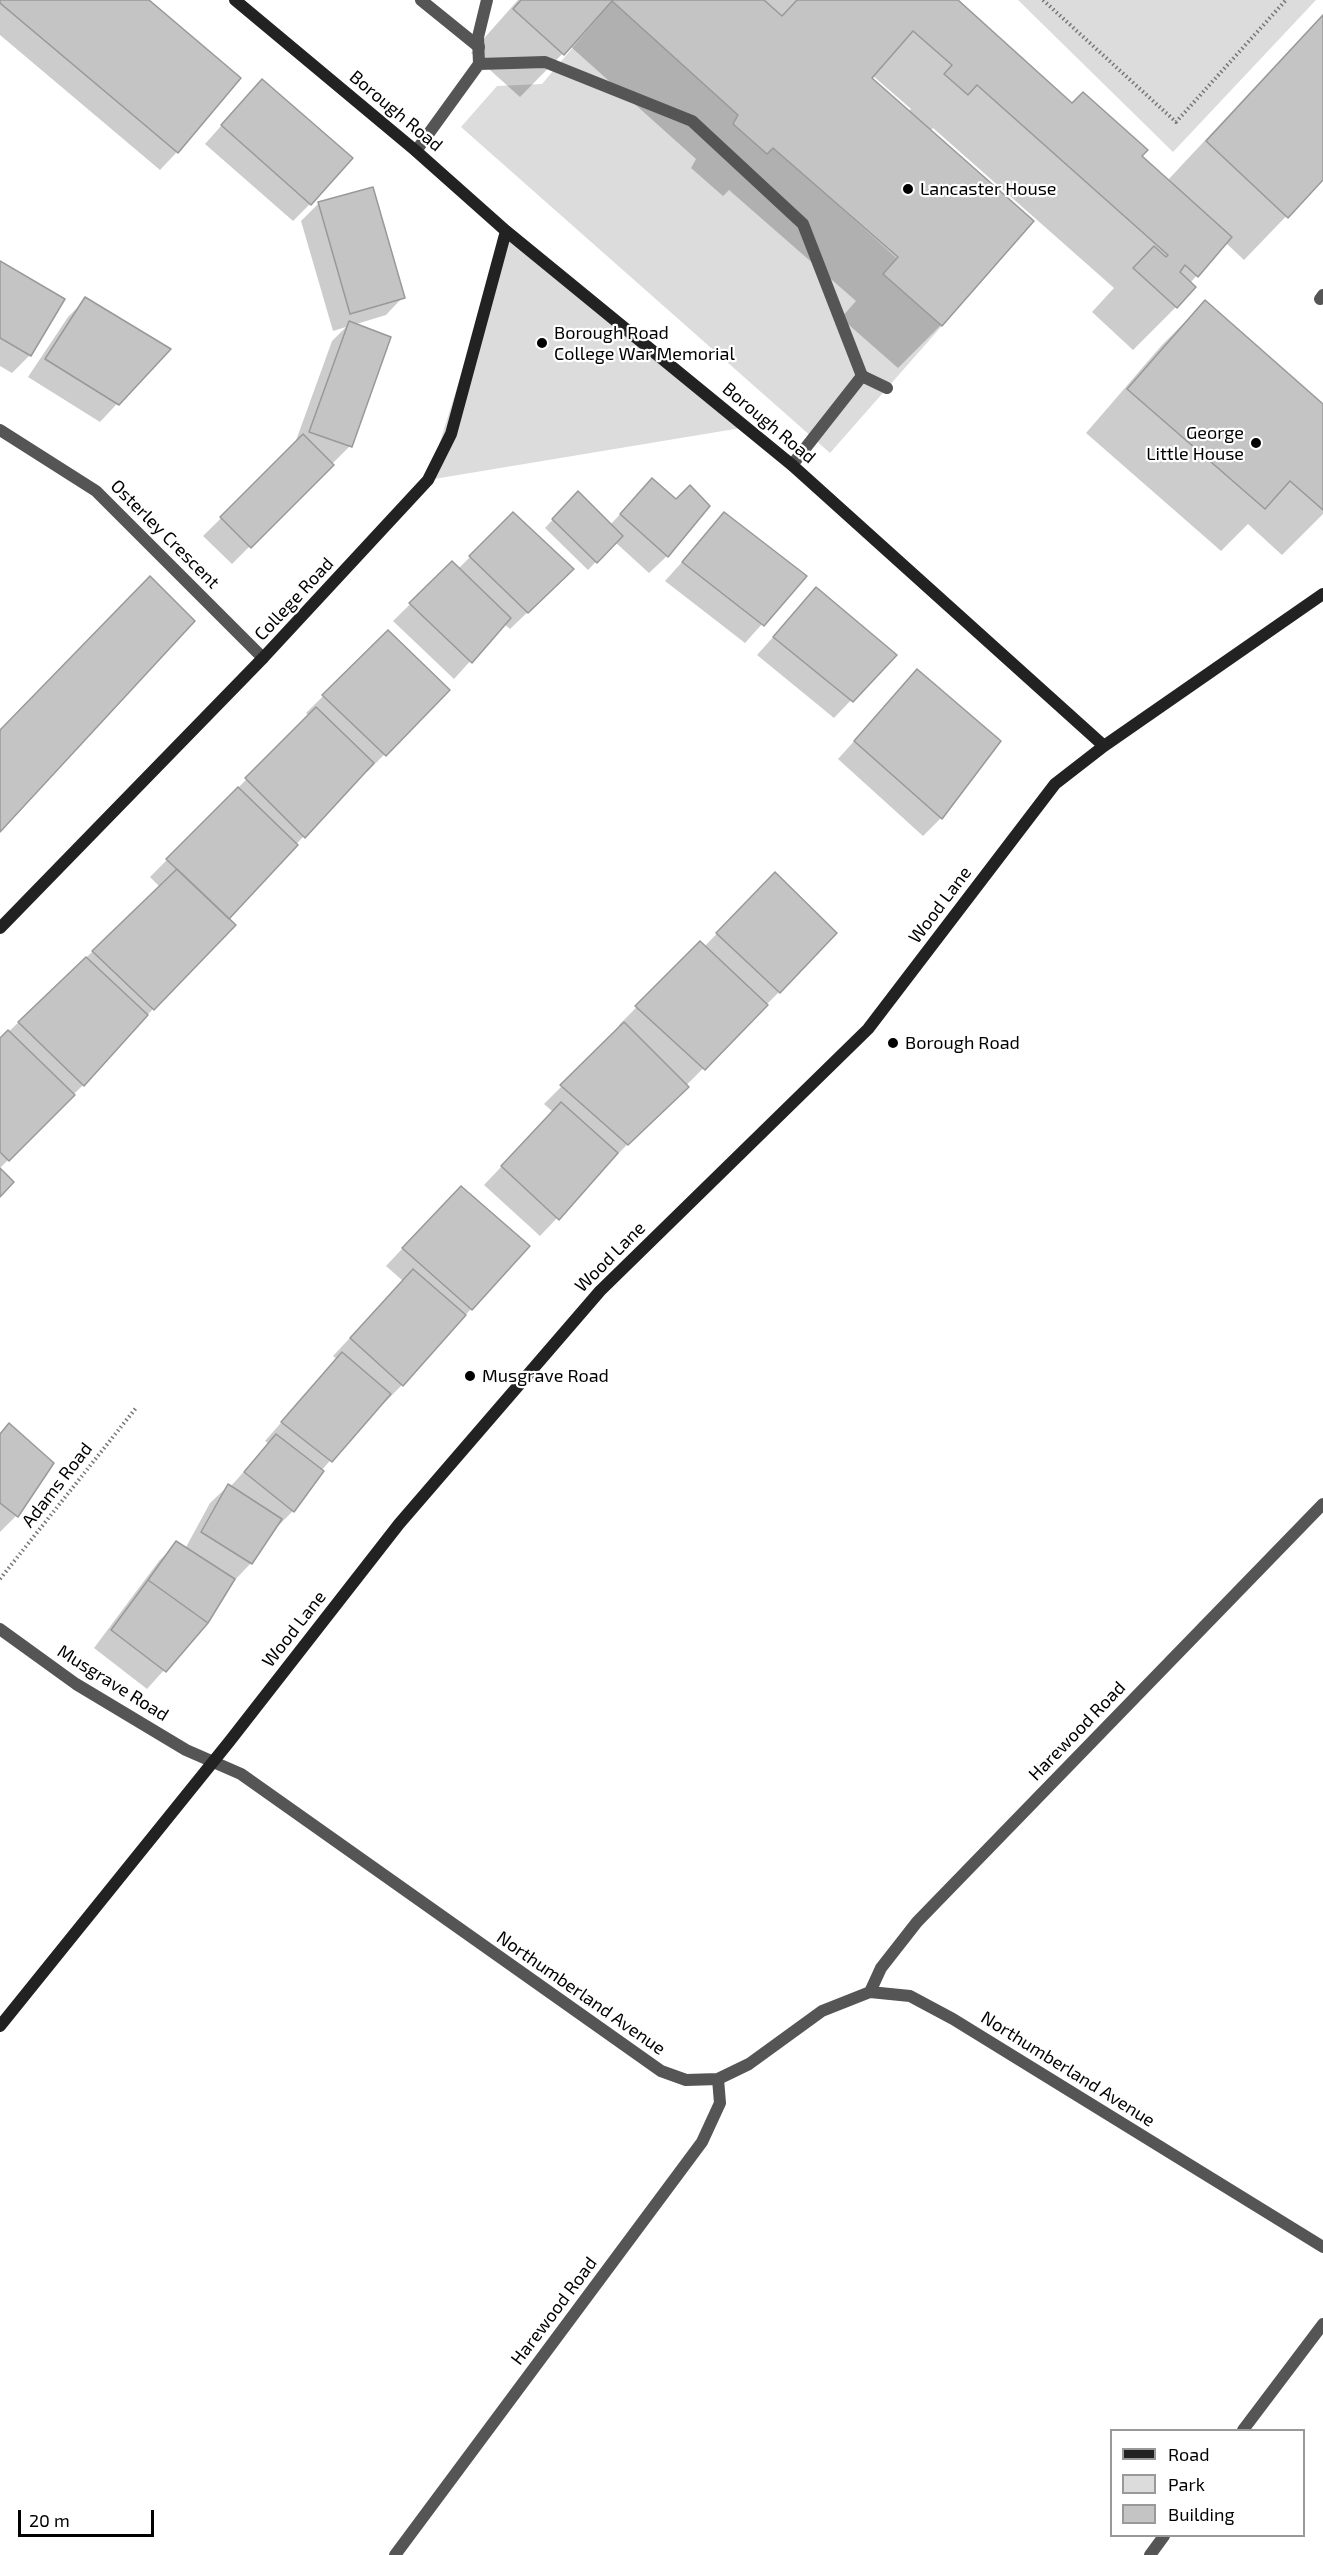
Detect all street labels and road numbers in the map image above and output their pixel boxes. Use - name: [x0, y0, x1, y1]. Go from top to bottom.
- street label: Borough Road: [345, 66, 447, 156]
- street label: Borough Road: [718, 378, 820, 468]
- street label: Osterley Crescent: [106, 475, 224, 593]
- street label: College Road: [250, 553, 338, 645]
- street label: Wood Lane: [904, 862, 976, 948]
- street label: Wood Lane: [570, 1217, 650, 1297]
- street label: Adams Road: [17, 1438, 97, 1532]
- street label: Wood Lane: [258, 1587, 330, 1671]
- street label: Musgrave Road: [53, 1640, 173, 1726]
- street label: Harewood Road: [1024, 1677, 1130, 1785]
- street label: Northumberland Avenue: [493, 1927, 669, 2059]
- street label: Northumberland Avenue: [977, 2007, 1159, 2131]
- street label: Harewood Road: [506, 2253, 602, 2369]

